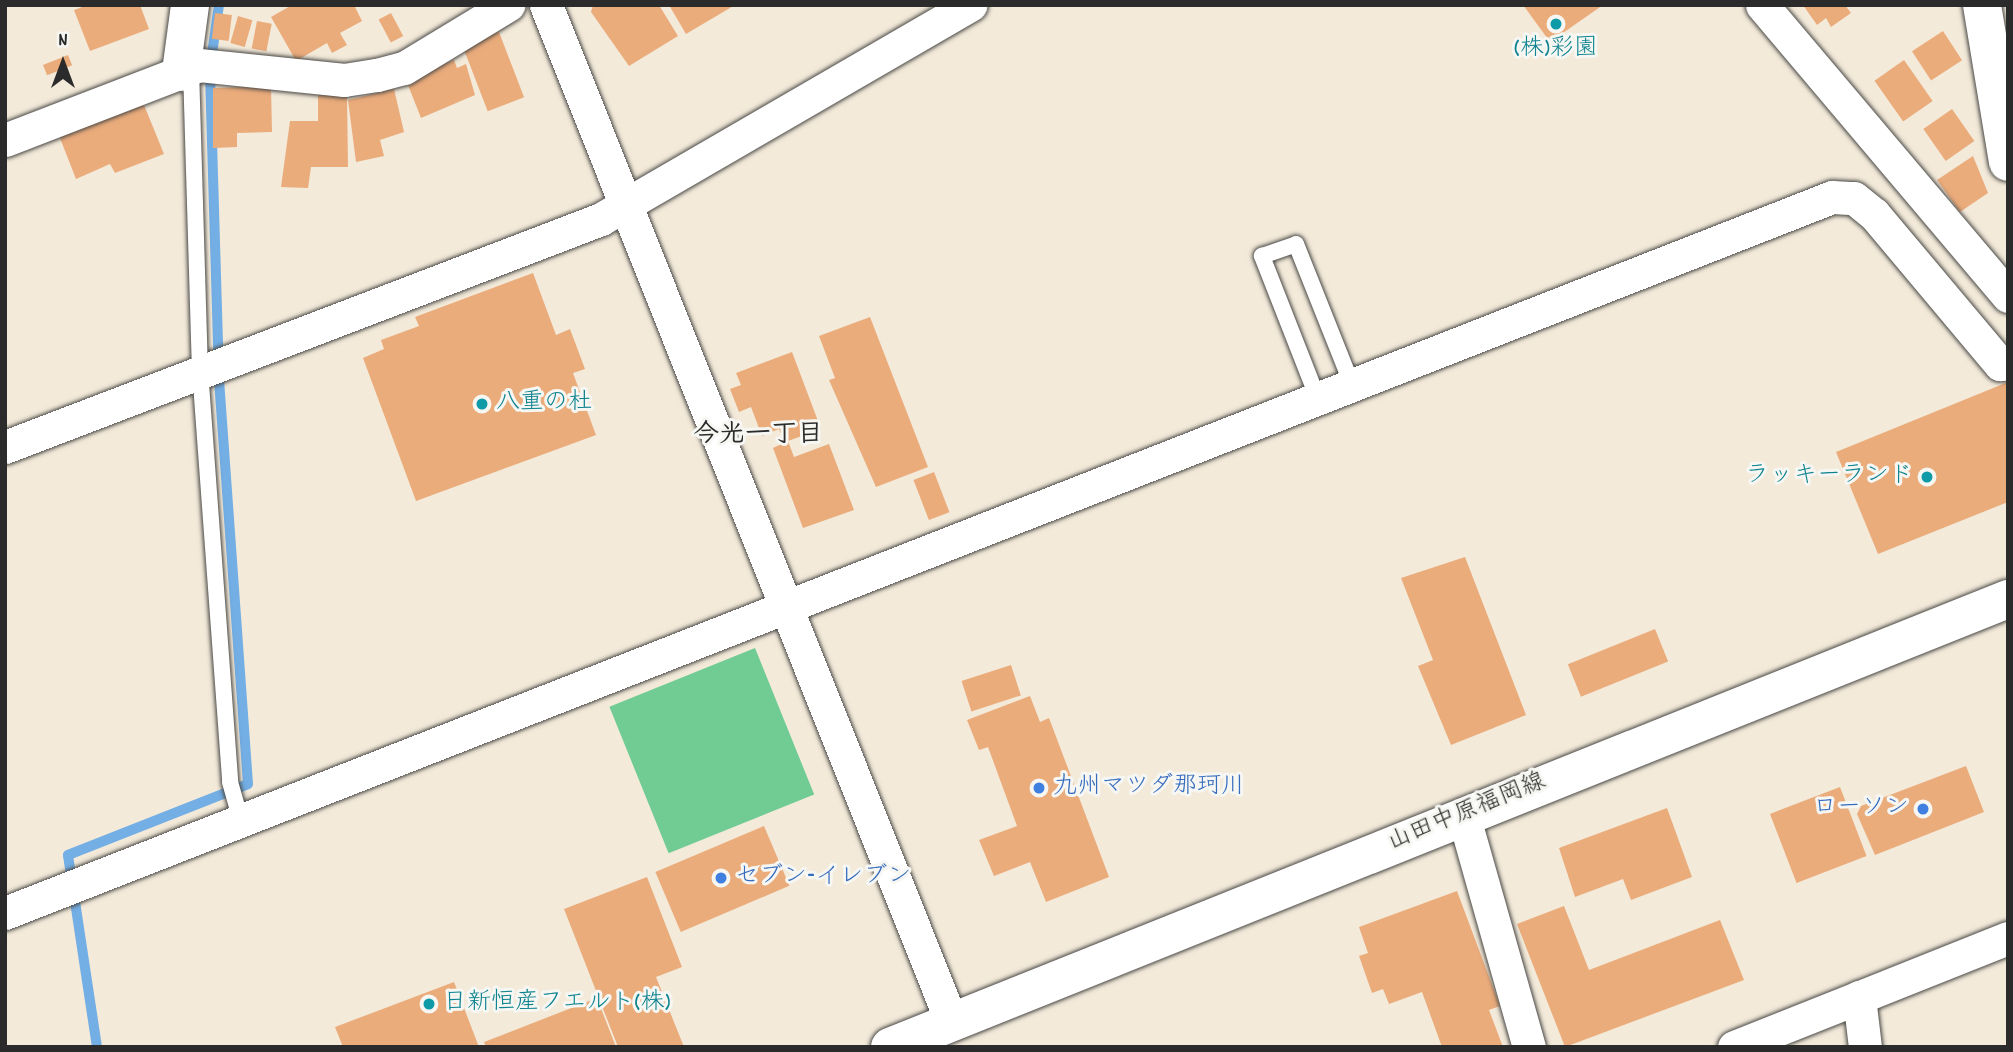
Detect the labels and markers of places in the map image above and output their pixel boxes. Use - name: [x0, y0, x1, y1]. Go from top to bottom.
- marker: (株)彩園: [1548, 16, 1564, 32]
- place label: (株)彩園: [1514, 36, 1598, 64]
- place label: 八重の杜: [496, 390, 592, 418]
- marker: 八重の杜: [474, 396, 490, 412]
- place label: ラッキーランド: [1745, 463, 1913, 491]
- marker: ラッキーランド: [1919, 469, 1935, 485]
- place label: 九州マツダ那珂川: [1053, 774, 1245, 802]
- marker: 九州マツダ那珂川: [1031, 780, 1047, 796]
- place label: ローソン: [1813, 795, 1909, 823]
- marker: ローソン: [1915, 801, 1931, 817]
- place label: セブン-イレブン: [735, 864, 911, 892]
- marker: セブン-イレブン: [713, 870, 729, 886]
- place label: 日新恒産フエルト(株): [443, 990, 671, 1018]
- marker: 日新恒産フエルト(株): [421, 996, 437, 1012]

